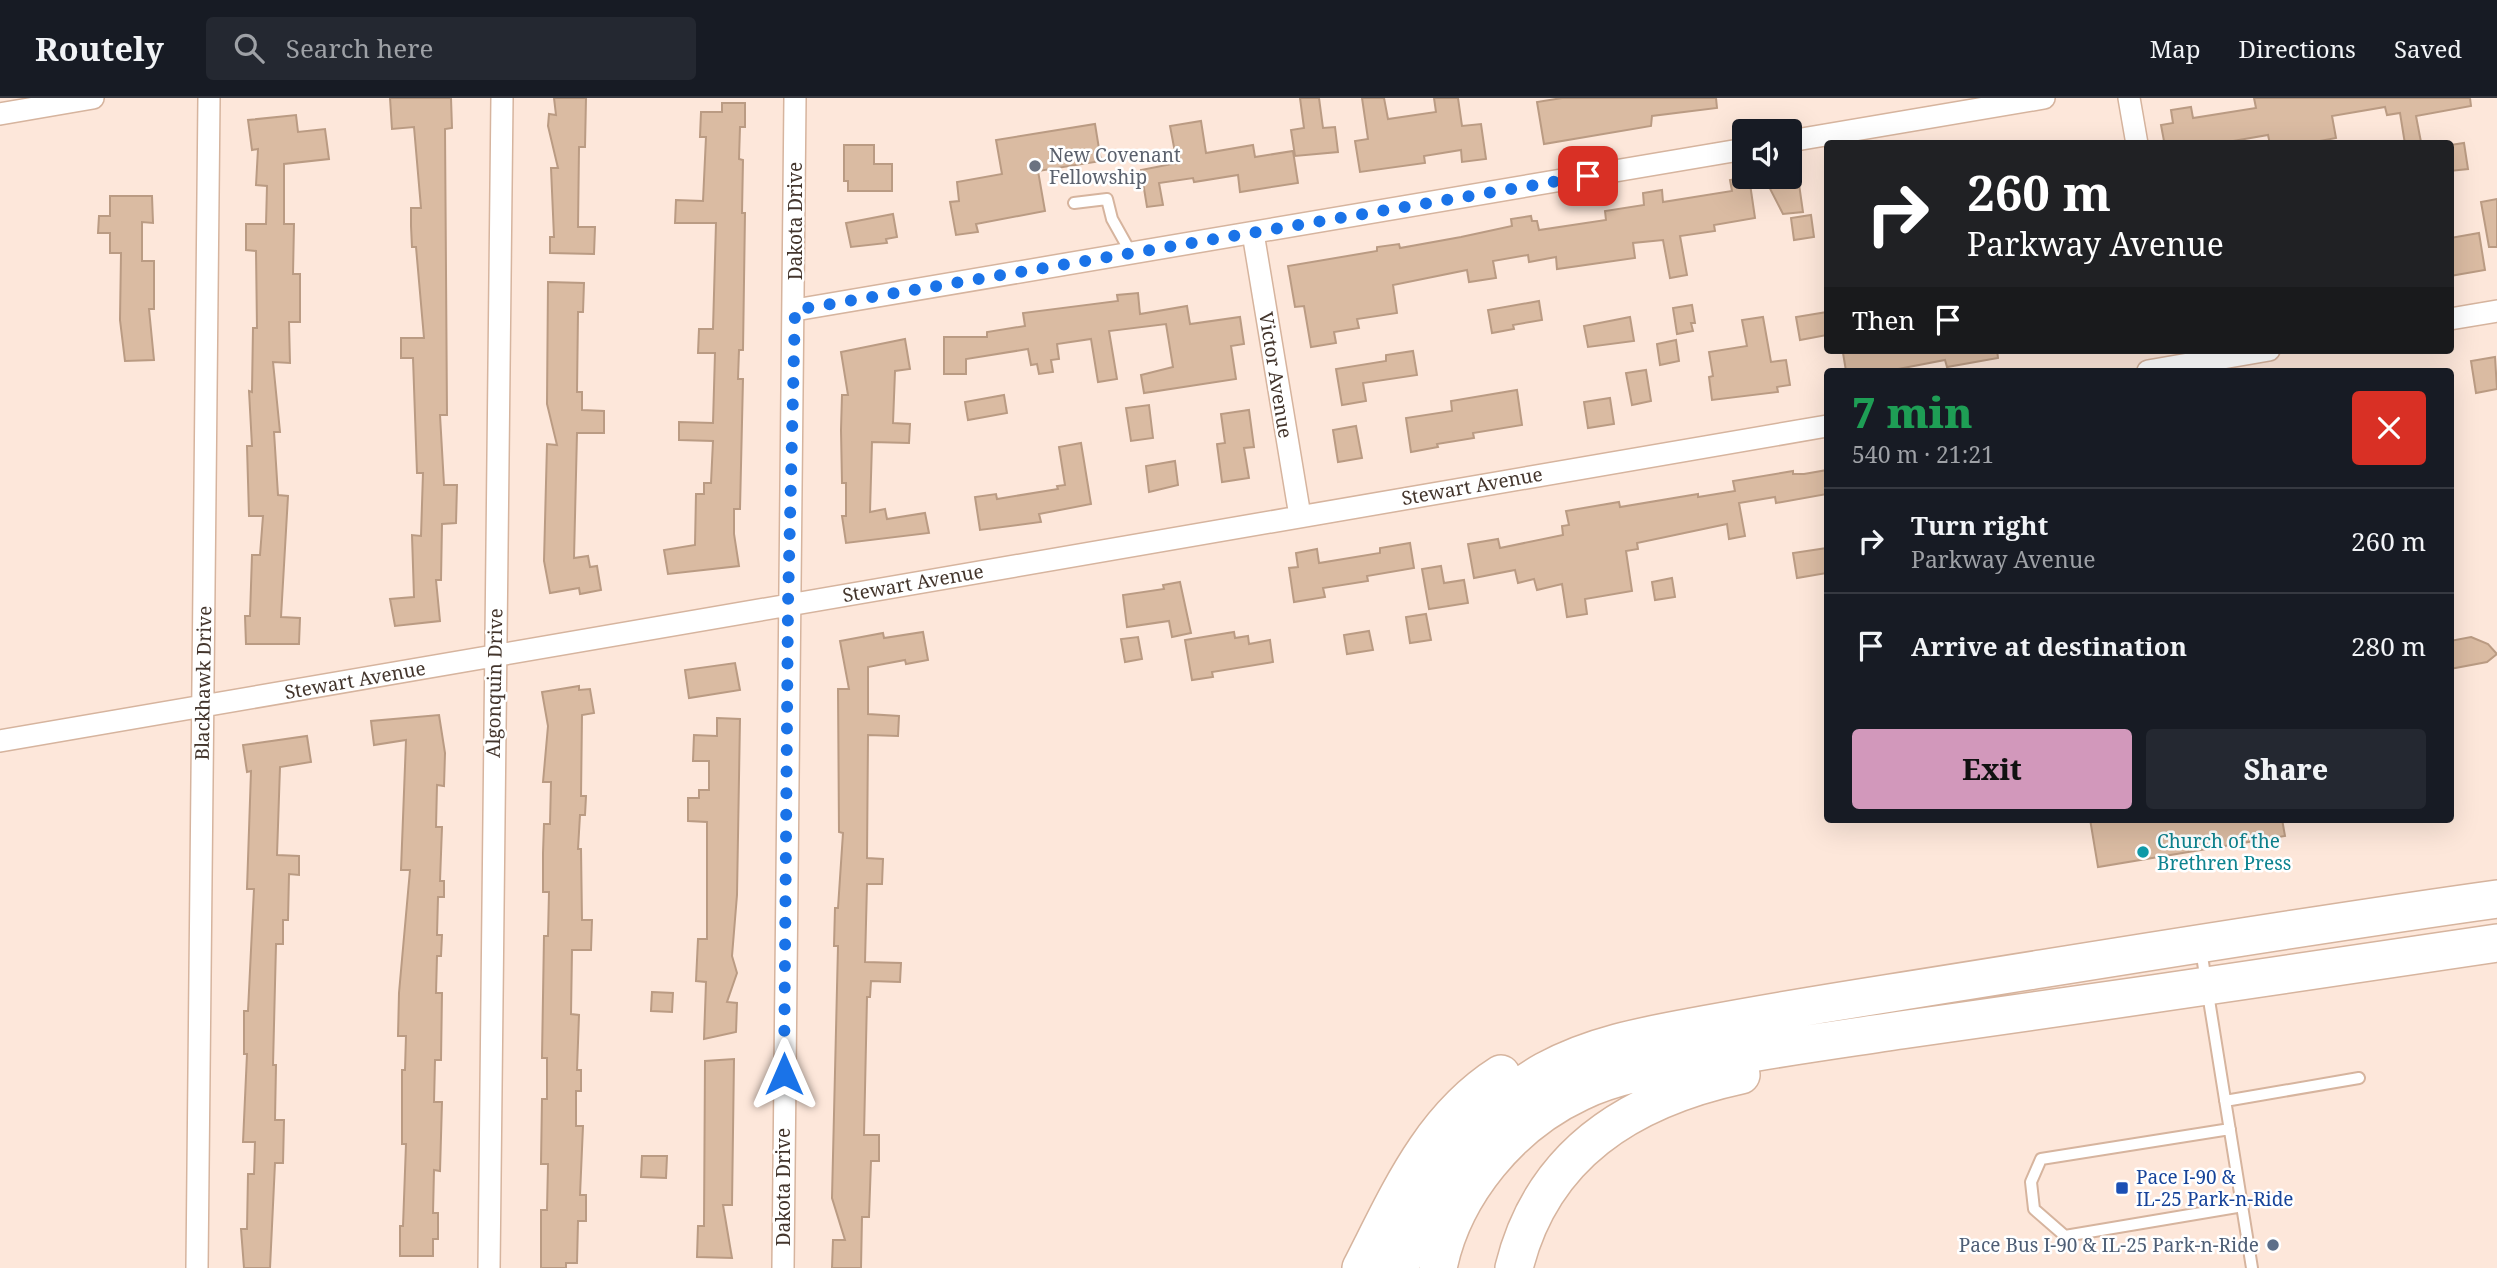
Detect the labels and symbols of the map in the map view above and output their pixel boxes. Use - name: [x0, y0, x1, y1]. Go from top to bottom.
- place label: New Covenant Fellowship: [1049, 142, 1181, 190]
- pin: [1558, 146, 1618, 206]
- marker: New Covenant Fellowship: [1027, 158, 1043, 174]
- street label: Dakota Drive: [782, 162, 808, 280]
- street label: Victor Avenue: [1253, 310, 1299, 440]
- street label: Stewart Avenue: [1399, 461, 1545, 511]
- street label: Stewart Avenue: [840, 558, 986, 608]
- street label: Blackhawk Drive: [189, 605, 217, 761]
- street label: Algonquin Drive: [480, 608, 508, 758]
- street label: Stewart Avenue: [282, 655, 428, 705]
- place label: Church of the Brethren Press: [2157, 828, 2291, 876]
- marker: Church of the Brethren Press: [2135, 844, 2151, 860]
- position arrow: [747, 1037, 821, 1111]
- street label: Dakota Drive: [770, 1128, 796, 1246]
- place label: Pace I-90 & IL-25 Park-n-Ride: [2136, 1164, 2294, 1212]
- marker: Pace I-90 & IL-25 Park-n-Ride: [2114, 1180, 2130, 1196]
- place label: Pace Bus I-90 & IL-25 Park-n-Ride: [1959, 1232, 2259, 1258]
- marker: Pace Bus I-90 & IL-25 Park-n-Ride: [2265, 1237, 2281, 1253]

